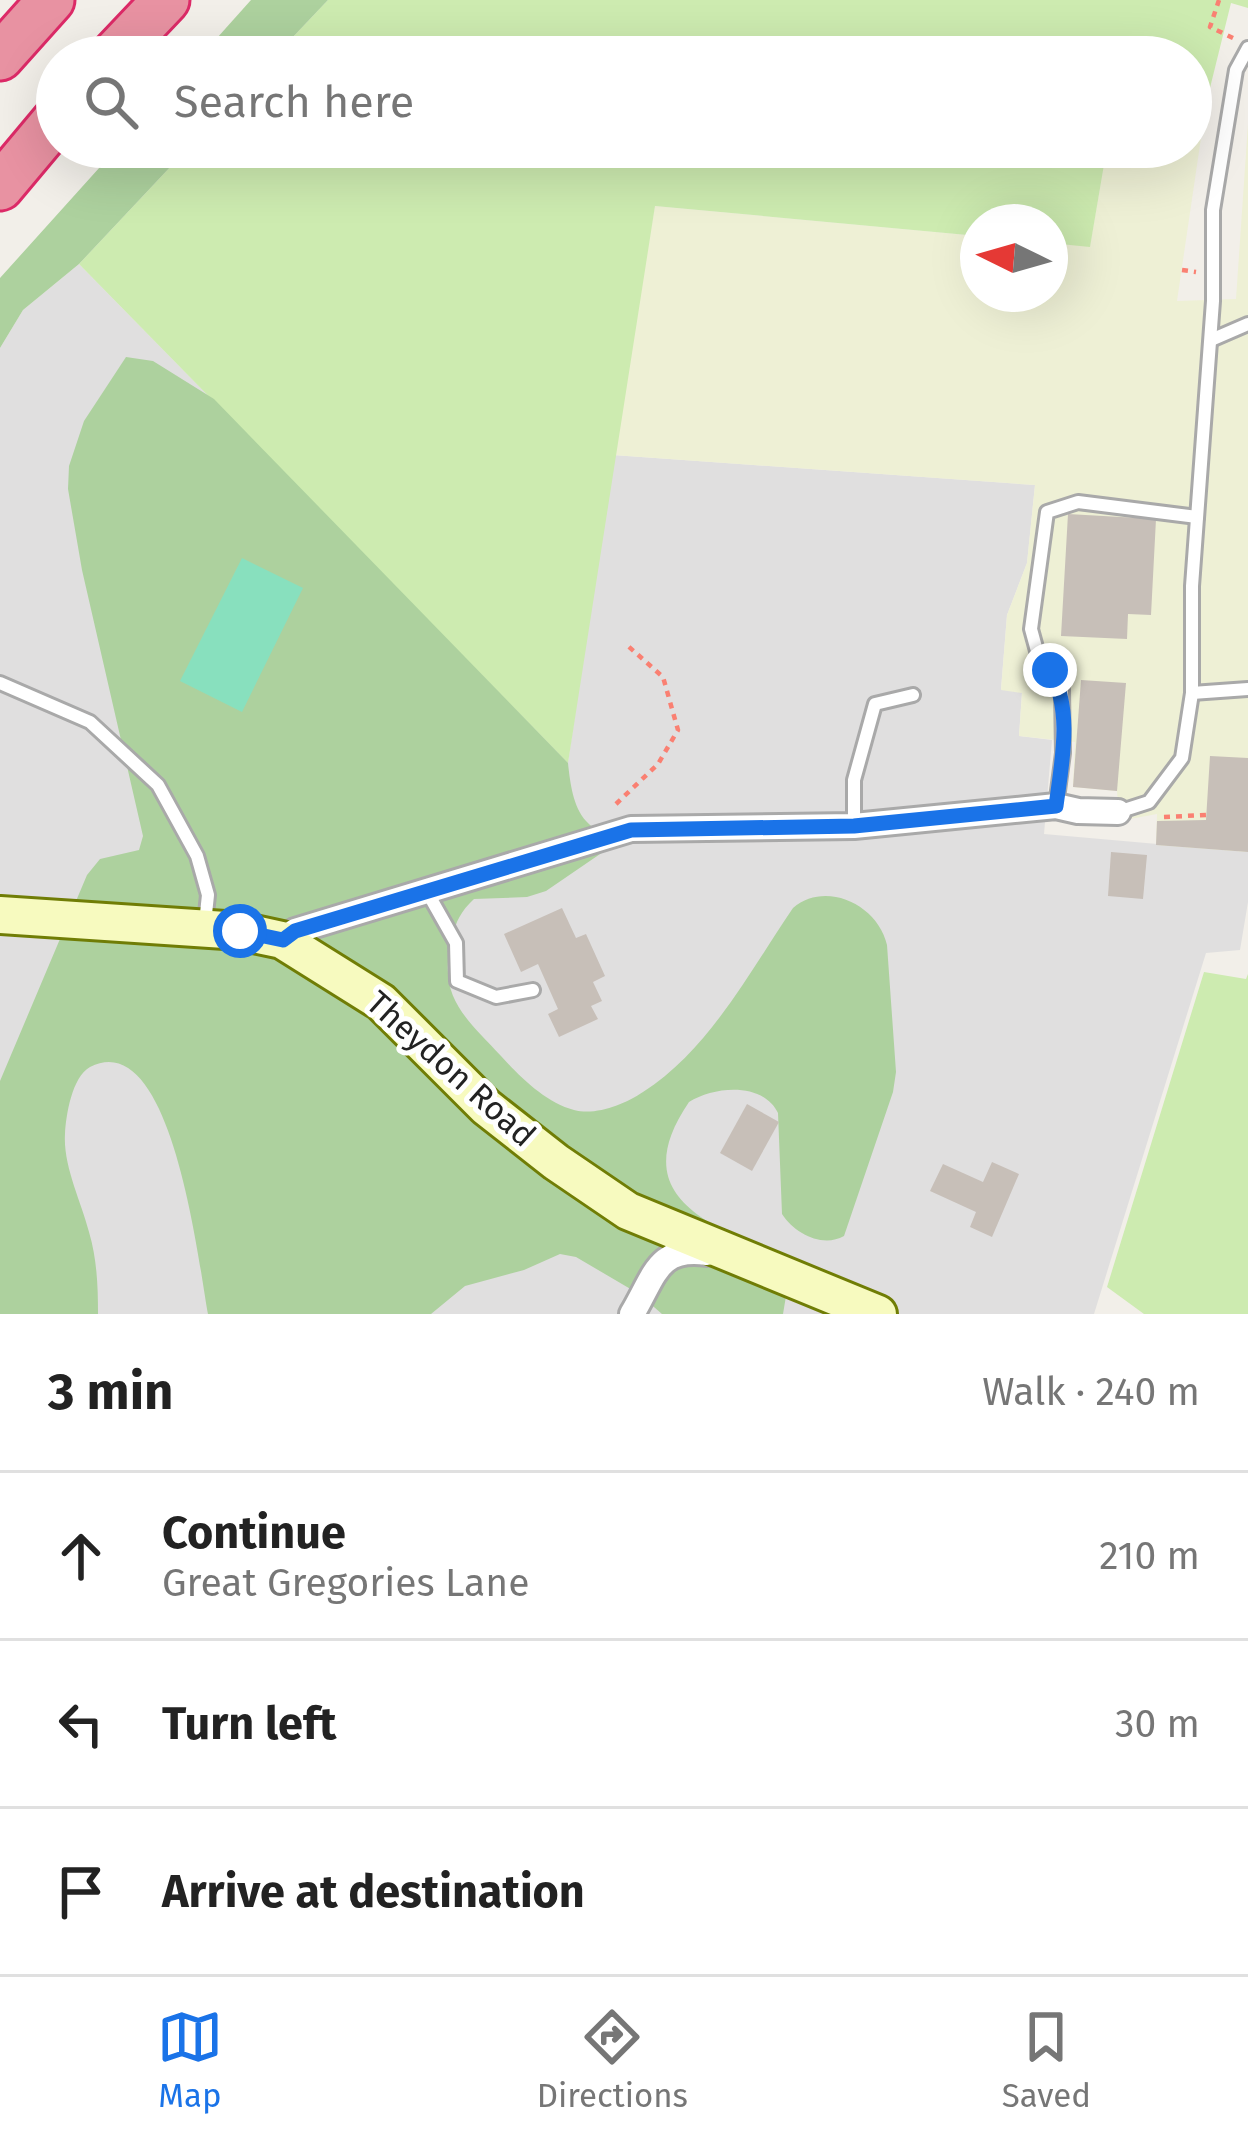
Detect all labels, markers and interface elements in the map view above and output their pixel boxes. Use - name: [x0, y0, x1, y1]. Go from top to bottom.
- search box: [36, 36, 1212, 168]
- icon: search: [78, 69, 144, 135]
- text: Search here: [174, 75, 414, 129]
- north arrow: [960, 204, 1068, 312]
- route end: [1023, 643, 1077, 697]
- route start: [213, 904, 267, 958]
- street label: Theydon Road: [358, 983, 544, 1155]
- text: 3 min: [48, 1361, 174, 1423]
- text: Walk · 240 m: [982, 1369, 1200, 1415]
- text: Continue: [162, 1506, 346, 1560]
- icon: ahead: [48, 1523, 114, 1589]
- text: 210 m: [1099, 1533, 1200, 1579]
- text: Great Gregories Lane: [162, 1560, 529, 1606]
- icon: left: [48, 1691, 114, 1757]
- text: Turn left: [162, 1697, 336, 1751]
- text: 30 m: [1115, 1701, 1200, 1747]
- icon: arrive: [48, 1859, 114, 1925]
- text: Arrive at destination: [162, 1865, 585, 1919]
- tab: Map: [157, 2004, 223, 2116]
- tab: Directions: [537, 2004, 688, 2116]
- tab: Saved: [1002, 2004, 1091, 2116]

